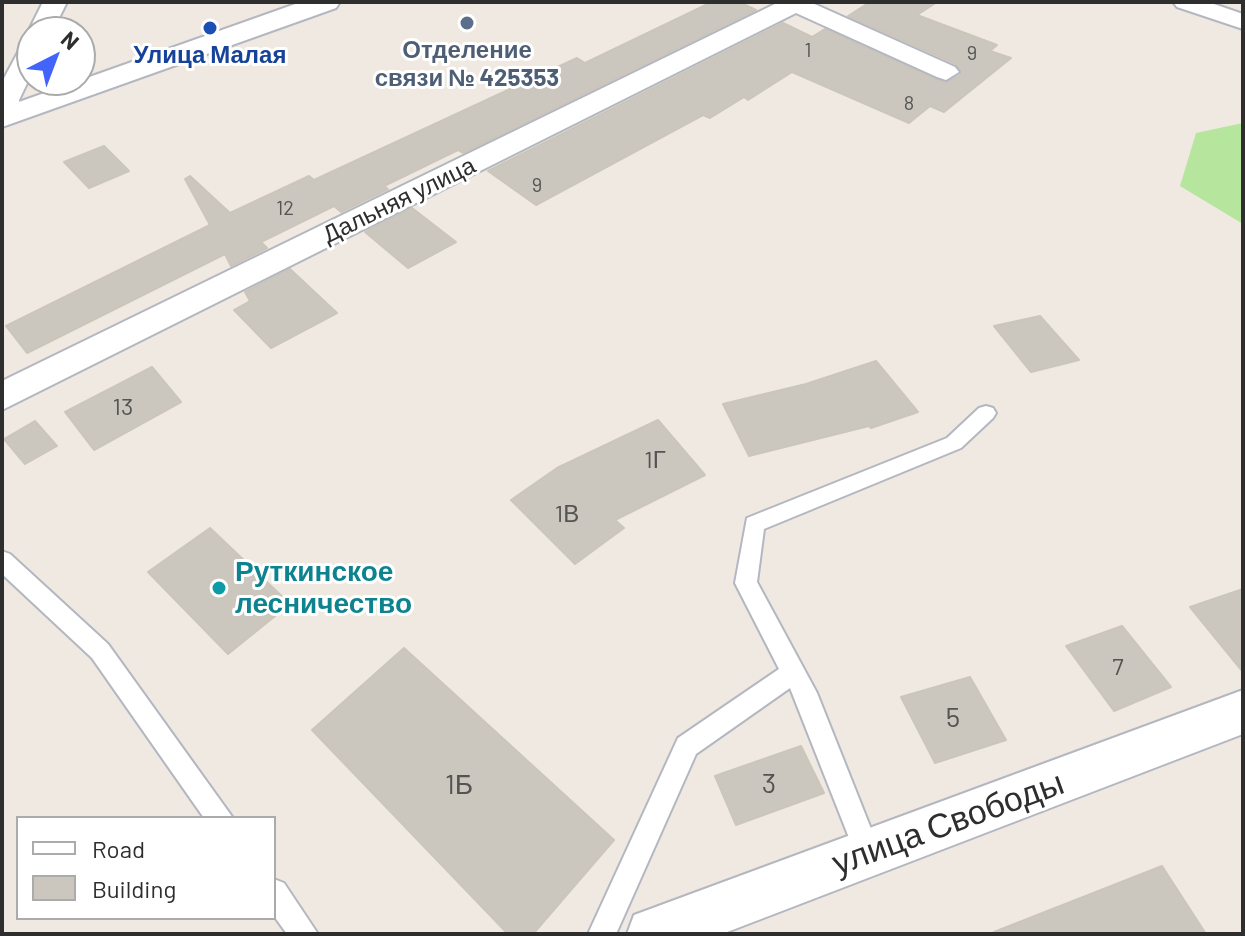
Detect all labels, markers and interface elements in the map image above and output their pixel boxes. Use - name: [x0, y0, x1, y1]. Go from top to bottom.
- marker: Отделение связи № 425353: [458, 14, 476, 32]
- north arrow: [16, 16, 96, 96]
- marker: Улица Малая: [201, 19, 219, 37]
- text: N: [57, 25, 85, 54]
- place label: Отделение связи № 425353: [375, 36, 559, 92]
- house number: 1: [805, 38, 811, 62]
- place label: Улица Малая: [134, 41, 286, 69]
- house number: 9: [967, 41, 977, 65]
- house number: 8: [904, 91, 914, 115]
- street label: Дальняя улица: [318, 151, 480, 249]
- house number: 9: [532, 173, 542, 197]
- house number: 12: [276, 196, 294, 220]
- house number: 13: [113, 393, 133, 421]
- house number: 1Г: [644, 446, 666, 474]
- house number: 1В: [555, 500, 579, 528]
- place label: Руткинское лесничество: [235, 555, 412, 621]
- marker: Руткинское лесничество: [210, 579, 228, 597]
- house number: 7: [1112, 653, 1124, 681]
- house number: 5: [946, 701, 960, 735]
- street label: улица Свободы: [827, 762, 1069, 884]
- house number: 3: [762, 767, 776, 801]
- house number: 1Б: [445, 768, 473, 802]
- legend: [16, 816, 276, 920]
- text: Road: [92, 834, 145, 863]
- text: Building: [92, 874, 176, 903]

